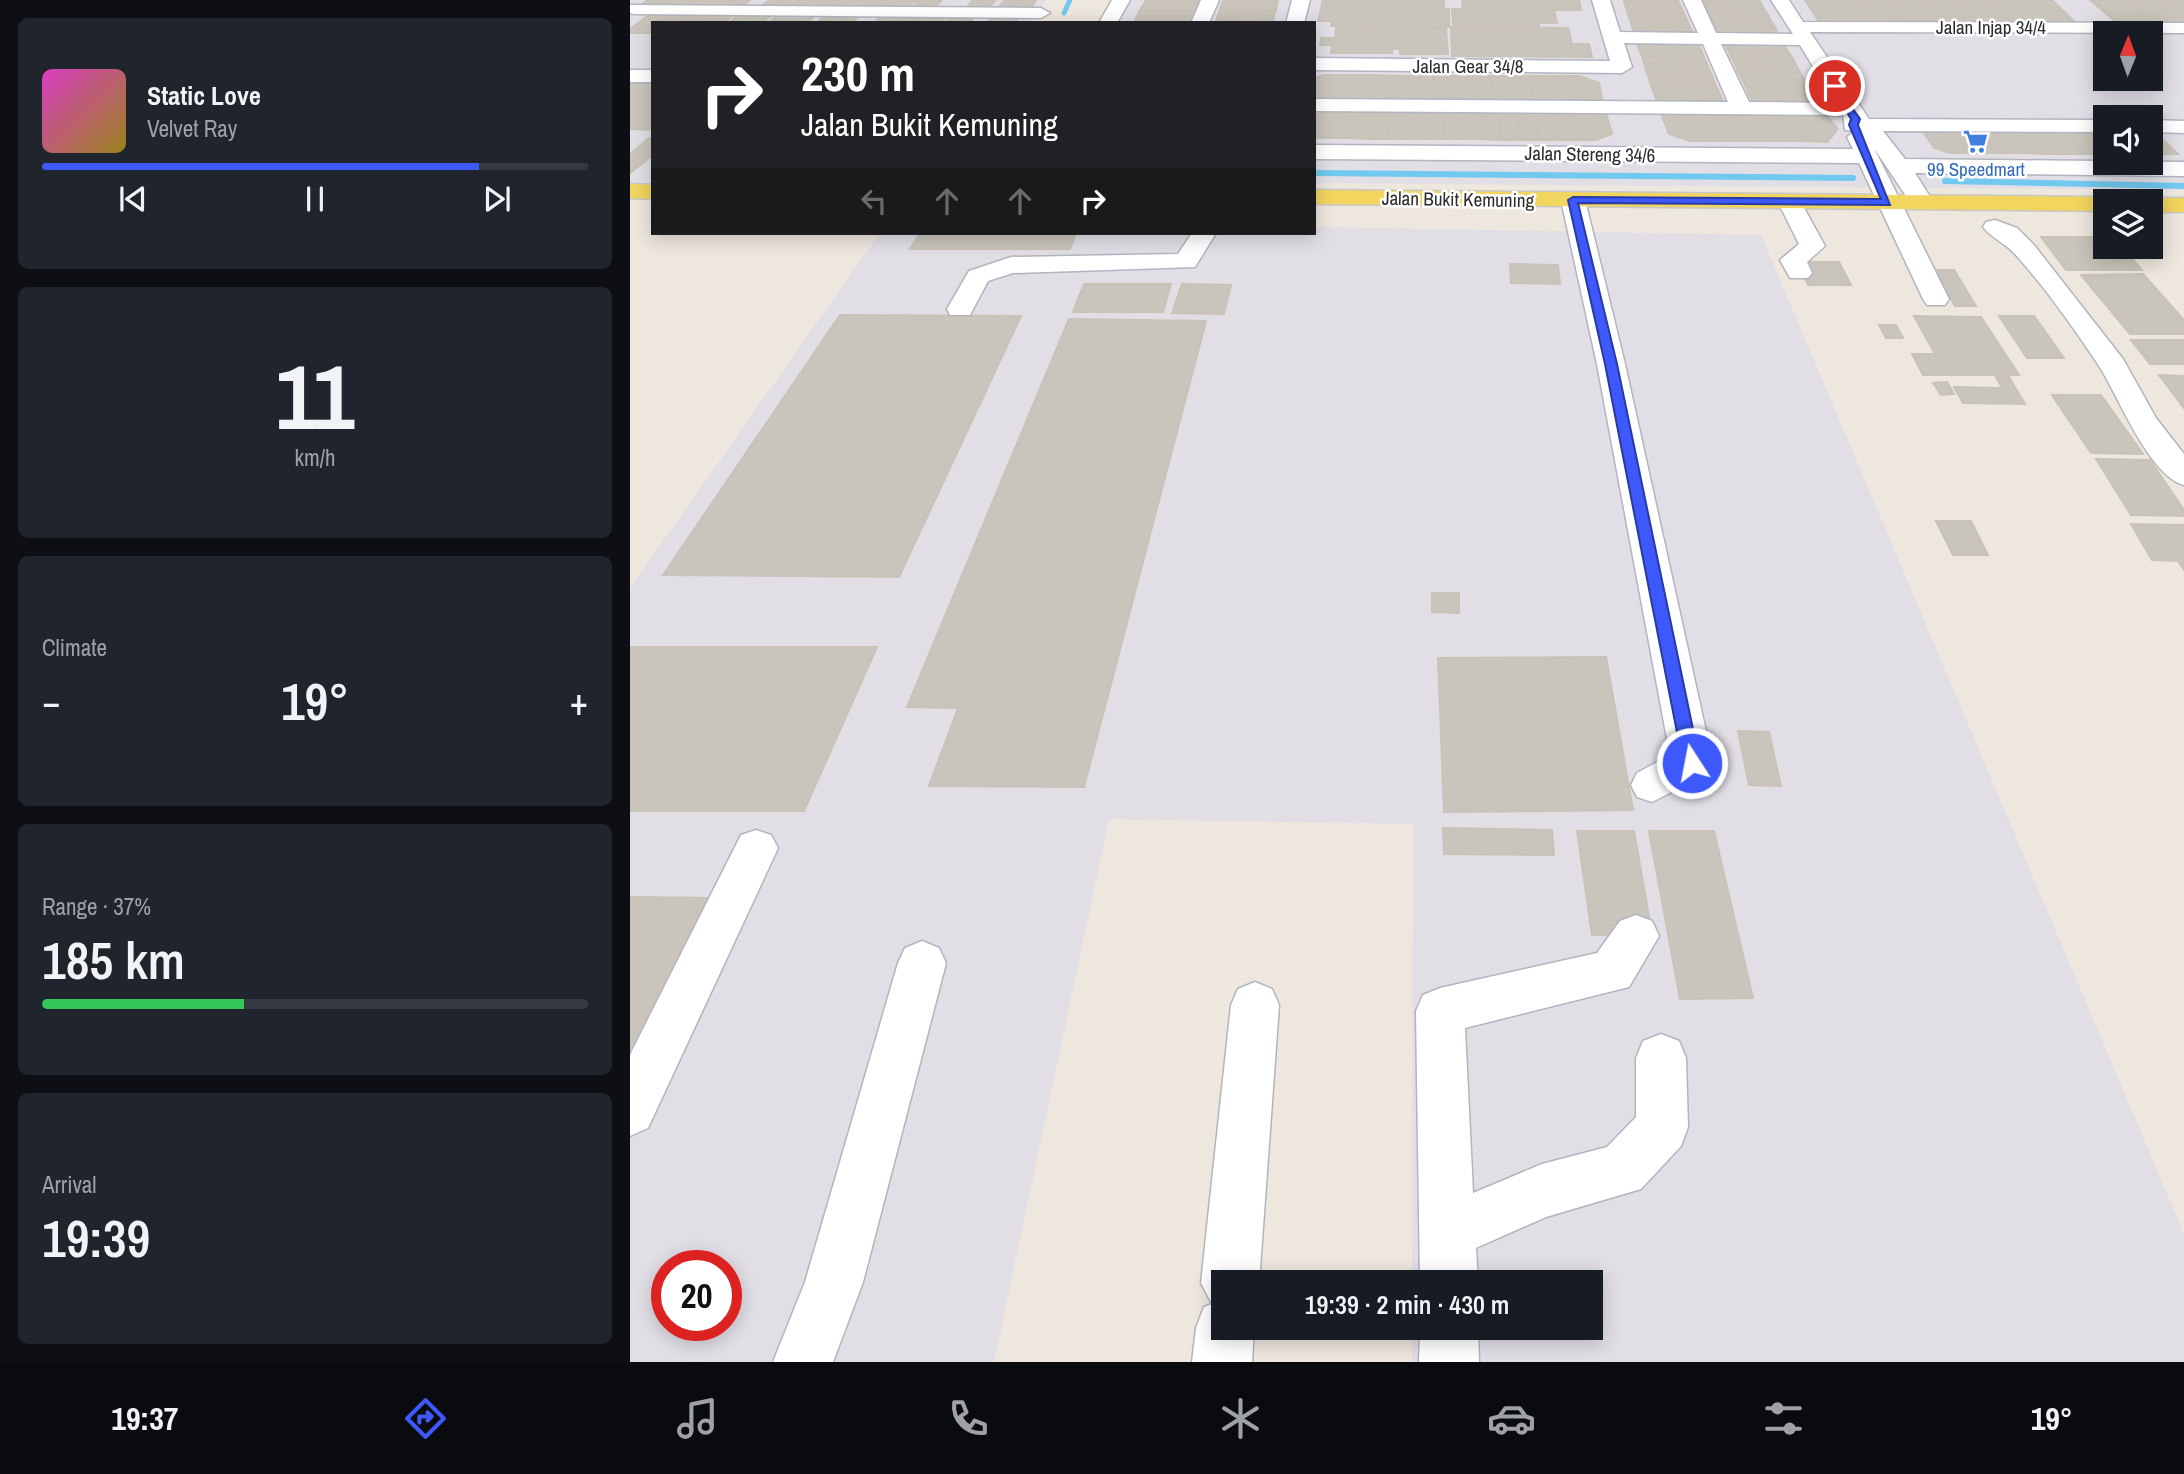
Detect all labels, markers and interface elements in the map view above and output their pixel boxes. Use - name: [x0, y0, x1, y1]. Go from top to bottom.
- street label: Jalan Injap 34/4: [1936, 14, 2046, 40]
- north arrow: [2093, 21, 2163, 91]
- map controls: [2093, 21, 2163, 259]
- text: 230 m: [801, 40, 915, 106]
- icon: right: [686, 49, 777, 140]
- street label: Jalan Gear 34/8: [1413, 53, 1523, 79]
- pin: [1805, 56, 1865, 116]
- icon: arrive: [1816, 67, 1854, 105]
- text: Static Love: [147, 78, 261, 113]
- text: Jalan Bukit Kemuning: [801, 103, 1058, 146]
- button: sound: [2093, 105, 2163, 175]
- text: Velvet Ray: [147, 113, 237, 144]
- supermarket icon: 99 Speedmart: [1962, 127, 1990, 155]
- street label: Jalan Stereng 34/6: [1524, 140, 1656, 168]
- place label: 99 Speedmart: [1927, 156, 2026, 182]
- icon: previous: [114, 180, 152, 218]
- icon: pause: [296, 180, 334, 218]
- icon: next: [478, 180, 516, 218]
- icon: left: [855, 182, 893, 220]
- icon: ahead: [928, 182, 966, 220]
- icon: ahead: [1001, 182, 1039, 220]
- icon: right: [1074, 182, 1112, 220]
- street label: Jalan Bukit Kemuning: [1382, 185, 1535, 213]
- button: layers: [2093, 189, 2163, 259]
- text: 11: [276, 335, 354, 457]
- text: km/h: [295, 442, 335, 473]
- text: Climate: [42, 632, 107, 663]
- text: 19°: [281, 666, 349, 736]
- text: −: [42, 676, 60, 727]
- text: +: [570, 676, 588, 727]
- position arrow: [1655, 726, 1729, 800]
- text: Range · 37%: [42, 891, 151, 922]
- text: 185 km: [42, 925, 185, 995]
- text: Arrival: [42, 1169, 97, 1200]
- text: 19:39: [42, 1203, 150, 1273]
- speed limit sign: 20: [651, 1250, 742, 1341]
- text: 19:39 · 2 min · 430 m: [1305, 1287, 1509, 1322]
- icon: directions: [401, 1394, 450, 1443]
- icon: music: [673, 1394, 722, 1443]
- icon: phone: [944, 1394, 993, 1443]
- icon: climate: [1216, 1394, 1265, 1443]
- icon: car: [1487, 1394, 1536, 1443]
- icon: filters: [1759, 1394, 1808, 1443]
- text: 19:37: [111, 1397, 178, 1440]
- text: 19°: [2031, 1397, 2073, 1440]

